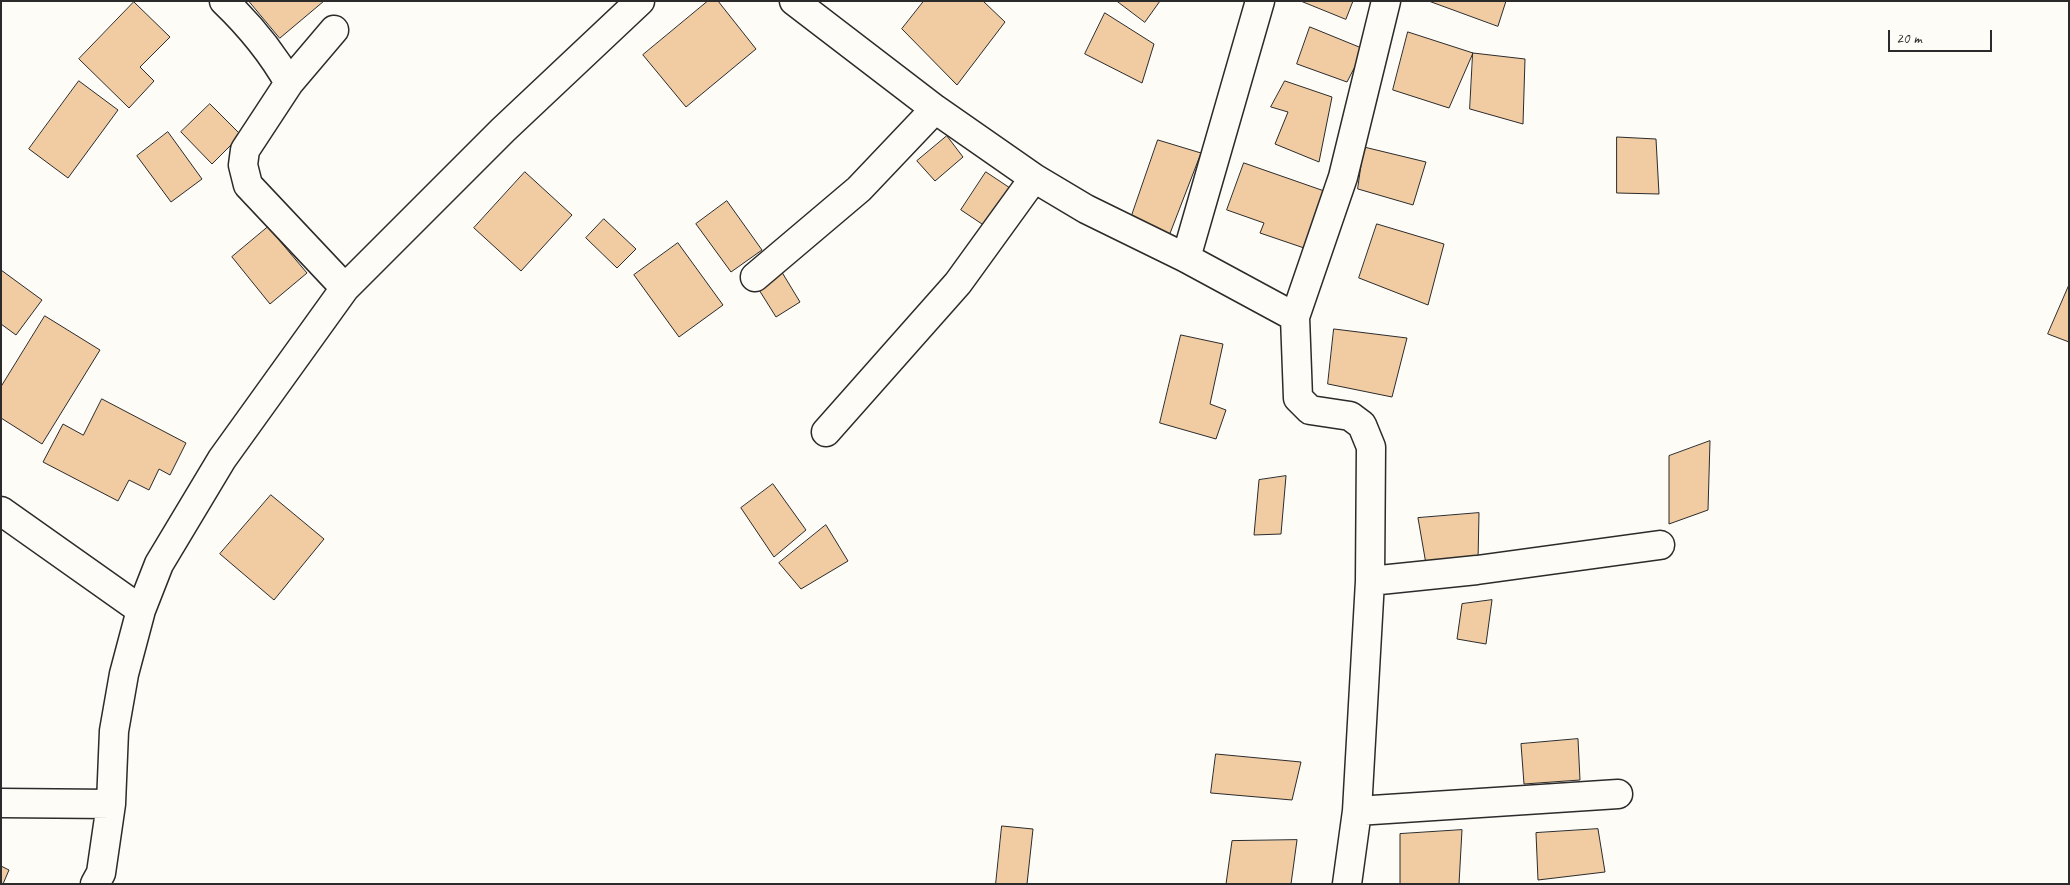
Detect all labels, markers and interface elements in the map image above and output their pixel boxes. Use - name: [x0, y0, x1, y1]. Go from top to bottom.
- scale bar: [1890, 20, 1994, 52]
- text: 20 m: [1896, 29, 1922, 48]

